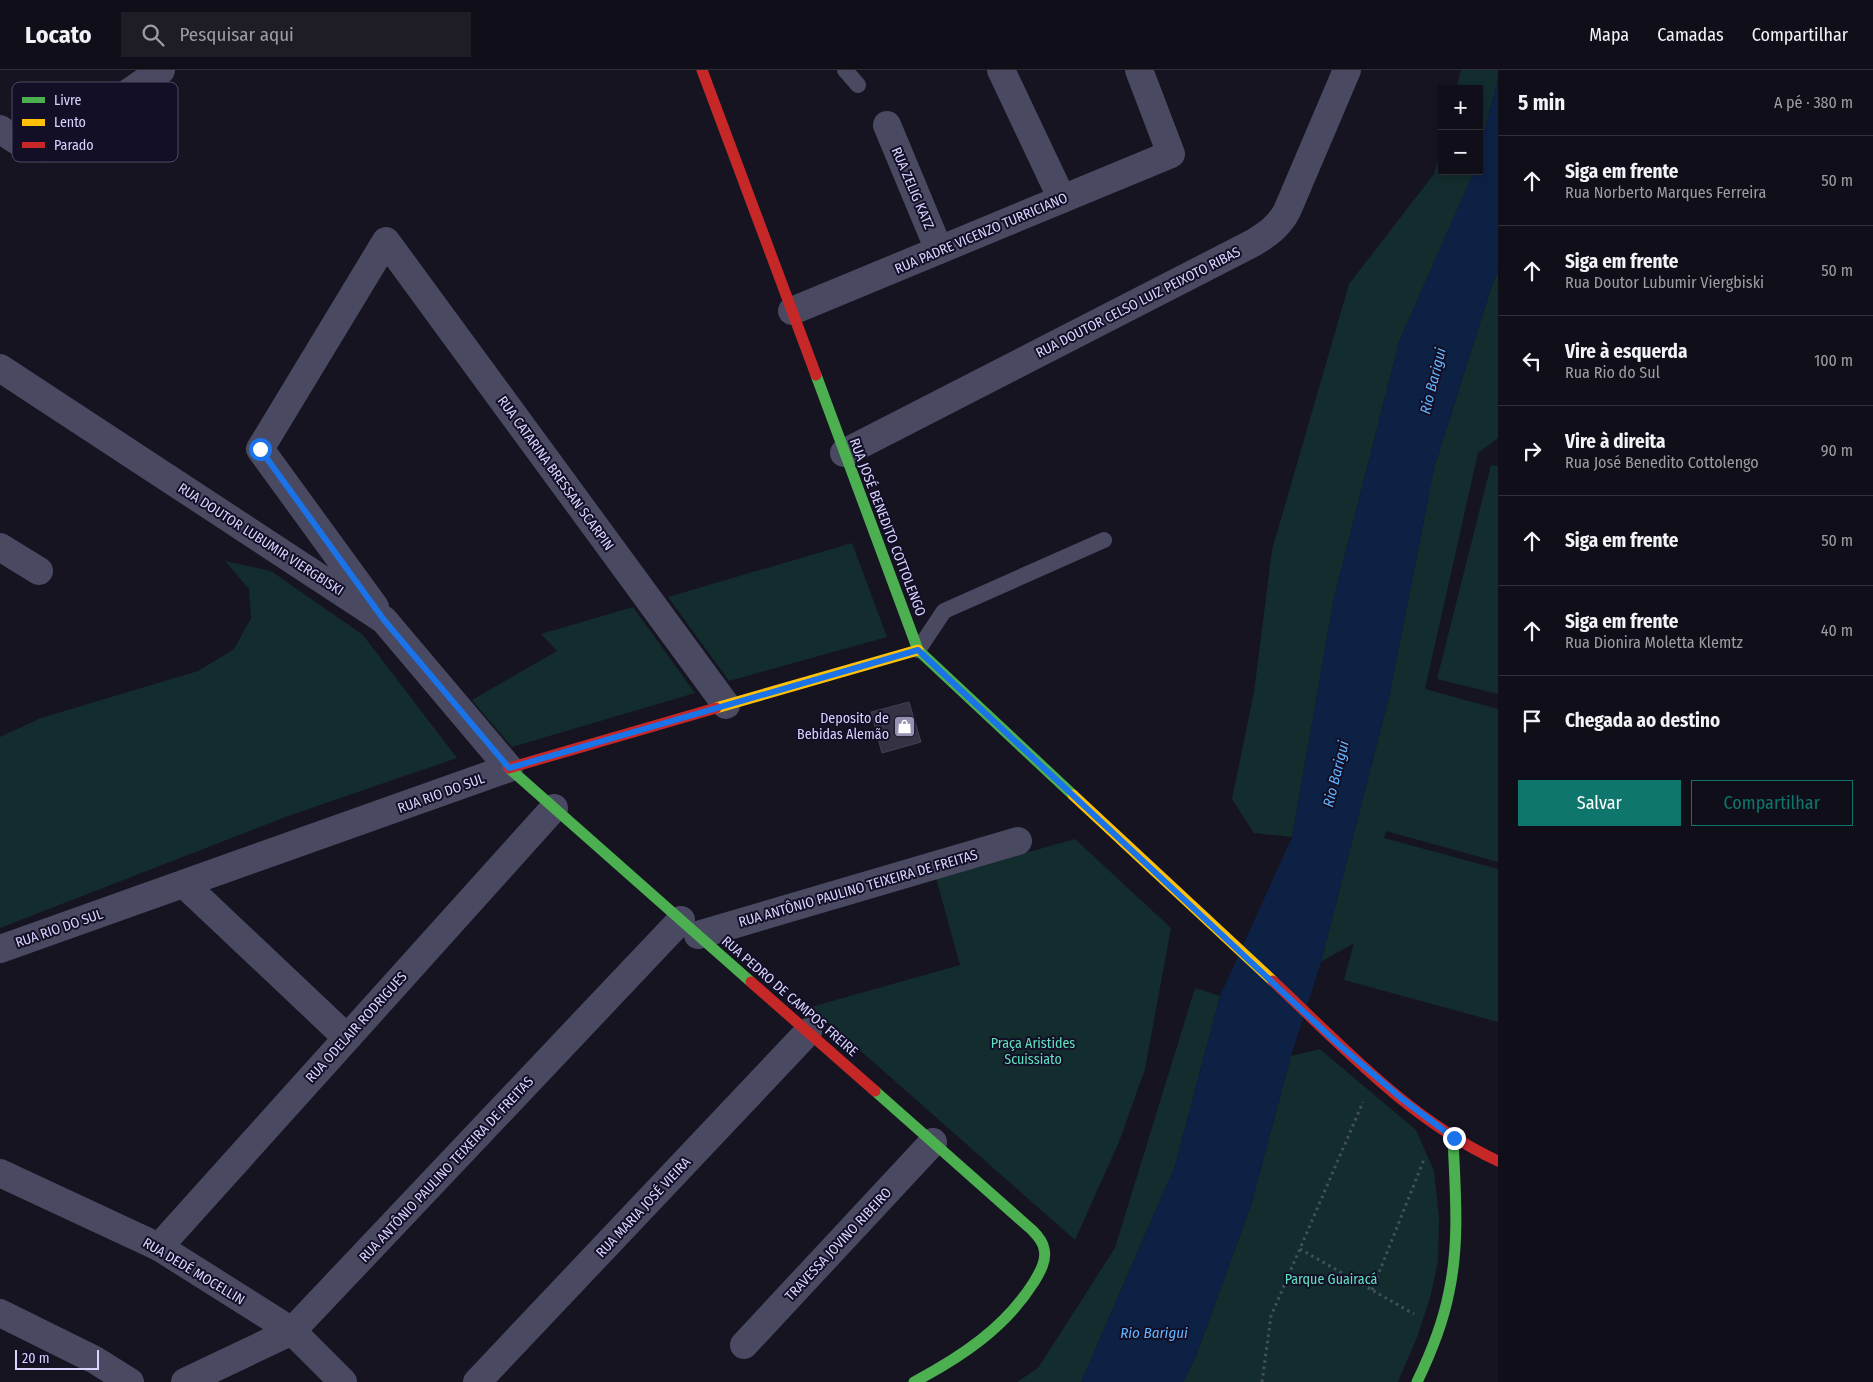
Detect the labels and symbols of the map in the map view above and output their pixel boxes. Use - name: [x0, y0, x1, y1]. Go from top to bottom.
- legend: [12, 82, 178, 162]
- text: Livre: [54, 92, 81, 109]
- text: Lento: [54, 114, 86, 131]
- text: Parado: [54, 137, 94, 154]
- street label: RUA ZELIG KATZ: [888, 145, 938, 232]
- street label: RUA PADRE VICENZO TURRICIANO: [892, 189, 1070, 278]
- street label: RUA DOUTOR CELSO LUIZ PEIXOTO RIBAS: [1033, 243, 1243, 362]
- water label: Rio Barigui: [1416, 346, 1450, 416]
- street label: RUA CATARINA BRESSAN SCARPIN: [494, 393, 617, 554]
- street label: RUA JOSÉ BENEDITO COTTOLENGO: [846, 435, 930, 619]
- route start: [249, 438, 272, 461]
- street label: RUA DOUTOR LUBUMIR VIERGBISKI: [175, 479, 347, 599]
- place label: Deposito de Bebidas Alemão: [797, 710, 889, 743]
- shop icon: Deposito de Bebidas Alemão: [893, 714, 917, 738]
- water label: Rio Barigui: [1319, 739, 1353, 809]
- street label: RUA RIO DO SUL: [395, 770, 487, 817]
- street label: RUA ANTÔNIO PAULINO TEIXEIRA DE FREITAS: [736, 845, 980, 931]
- street label: RUA RIO DO SUL: [13, 906, 105, 951]
- street label: RUA PEDRO DE CAMPOS FREIRE: [718, 933, 862, 1060]
- street label: RUA ODELAIR RODRIGUES: [302, 968, 411, 1086]
- park label: Praça Aristides Scuissiato: [991, 1035, 1075, 1068]
- street label: RUA ANTÔNIO PAULINO TEIXEIRA DE FREITAS: [355, 1072, 537, 1266]
- route end: [1443, 1127, 1466, 1150]
- street label: RUA MARIA JOSÉ VIEIRA: [592, 1152, 695, 1261]
- street label: TRAVESSA JOVINO RIBEIRO: [781, 1184, 895, 1304]
- street label: RUA DEDÉ MOCELLIN: [140, 1233, 248, 1309]
- park label: Parque Guairacá: [1285, 1271, 1378, 1288]
- water label: Rio Barigui: [1120, 1324, 1188, 1342]
- scale bar: [15, 1347, 99, 1370]

